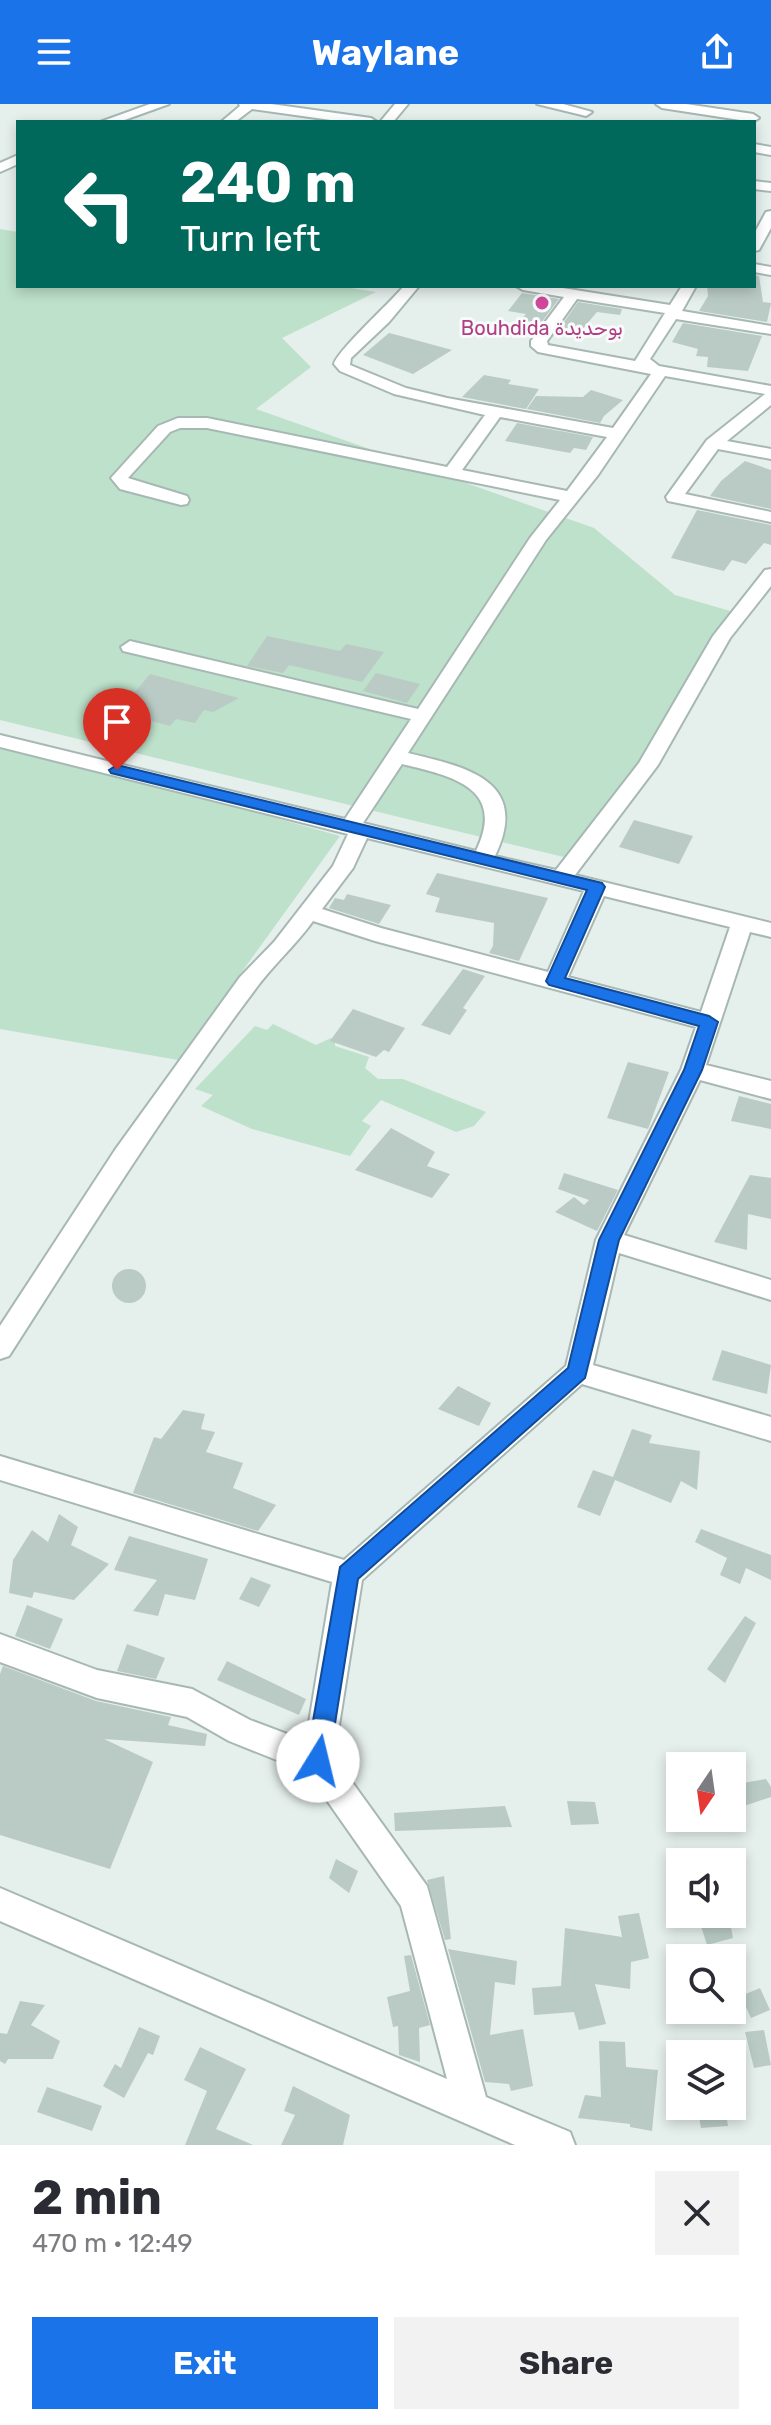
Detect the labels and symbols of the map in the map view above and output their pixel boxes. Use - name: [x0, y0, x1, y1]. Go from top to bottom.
- marker: Bouhdida بوحديدة: [533, 294, 551, 312]
- place label: Bouhdida بوحديدة: [461, 316, 623, 340]
- pin: [83, 688, 151, 770]
- position arrow: [276, 1719, 360, 1803]
- north arrow: [666, 1752, 746, 1832]

